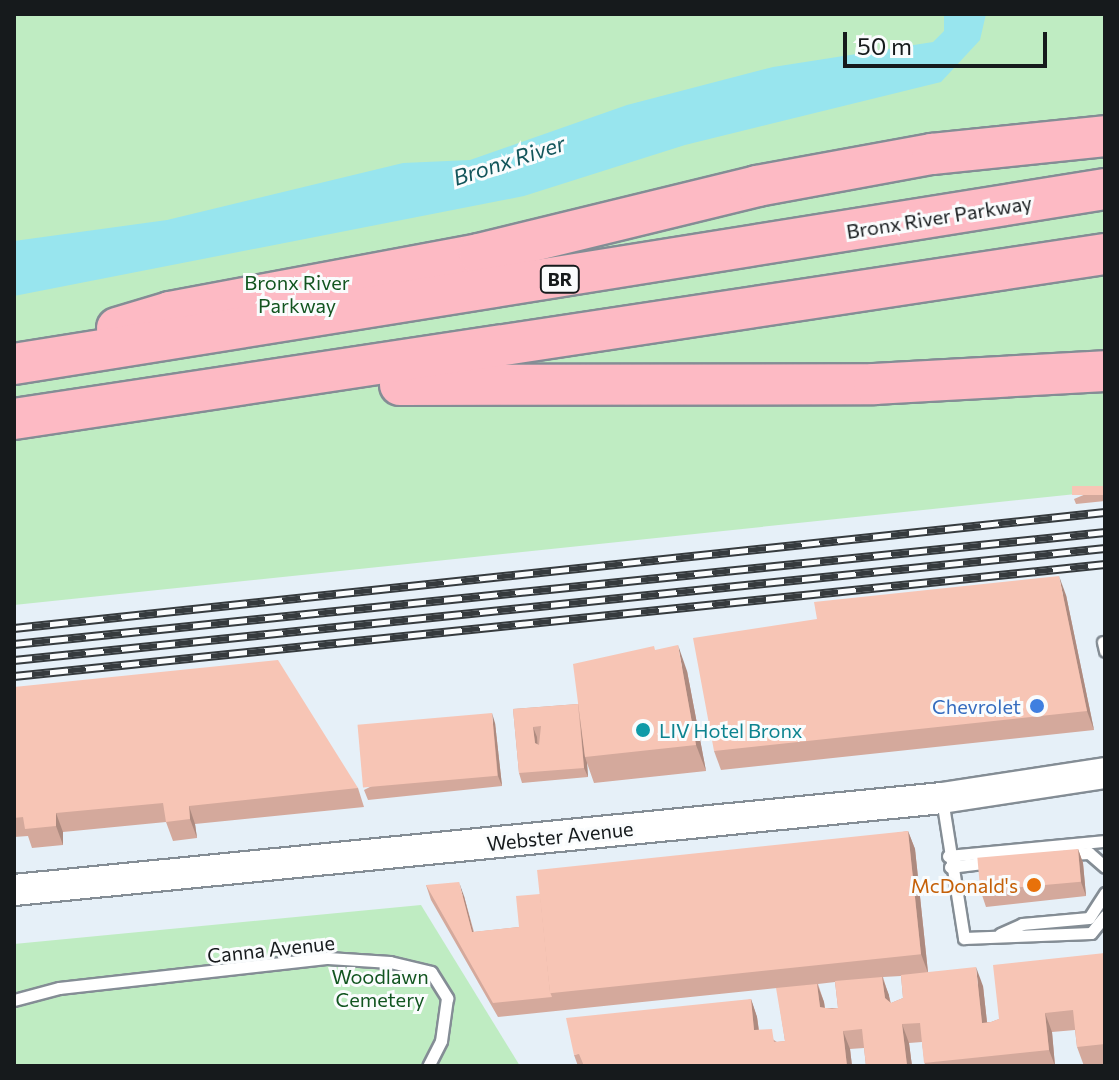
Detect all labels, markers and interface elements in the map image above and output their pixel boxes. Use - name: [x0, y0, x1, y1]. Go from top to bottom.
- scale bar: [847, 16, 1051, 66]
- text: 50 m: [857, 31, 912, 60]
- water label: Bronx River: [450, 130, 568, 190]
- street label: Bronx River Parkway: [845, 190, 1033, 244]
- road number: BR: [538, 265, 582, 293]
- park label: Bronx River Parkway: [244, 271, 350, 318]
- place label: Chevrolet: [932, 694, 1021, 718]
- marker: Chevrolet: [1028, 697, 1046, 715]
- place label: LIV Hotel Bronx: [659, 718, 803, 742]
- marker: LIV Hotel Bronx: [634, 721, 652, 739]
- street label: Webster Avenue: [485, 816, 635, 856]
- place label: McDonald's: [911, 873, 1018, 897]
- marker: McDonald's: [1025, 876, 1043, 894]
- street label: Canna Avenue: [206, 930, 336, 968]
- park label: Woodlawn Cemetery: [331, 964, 429, 1011]

